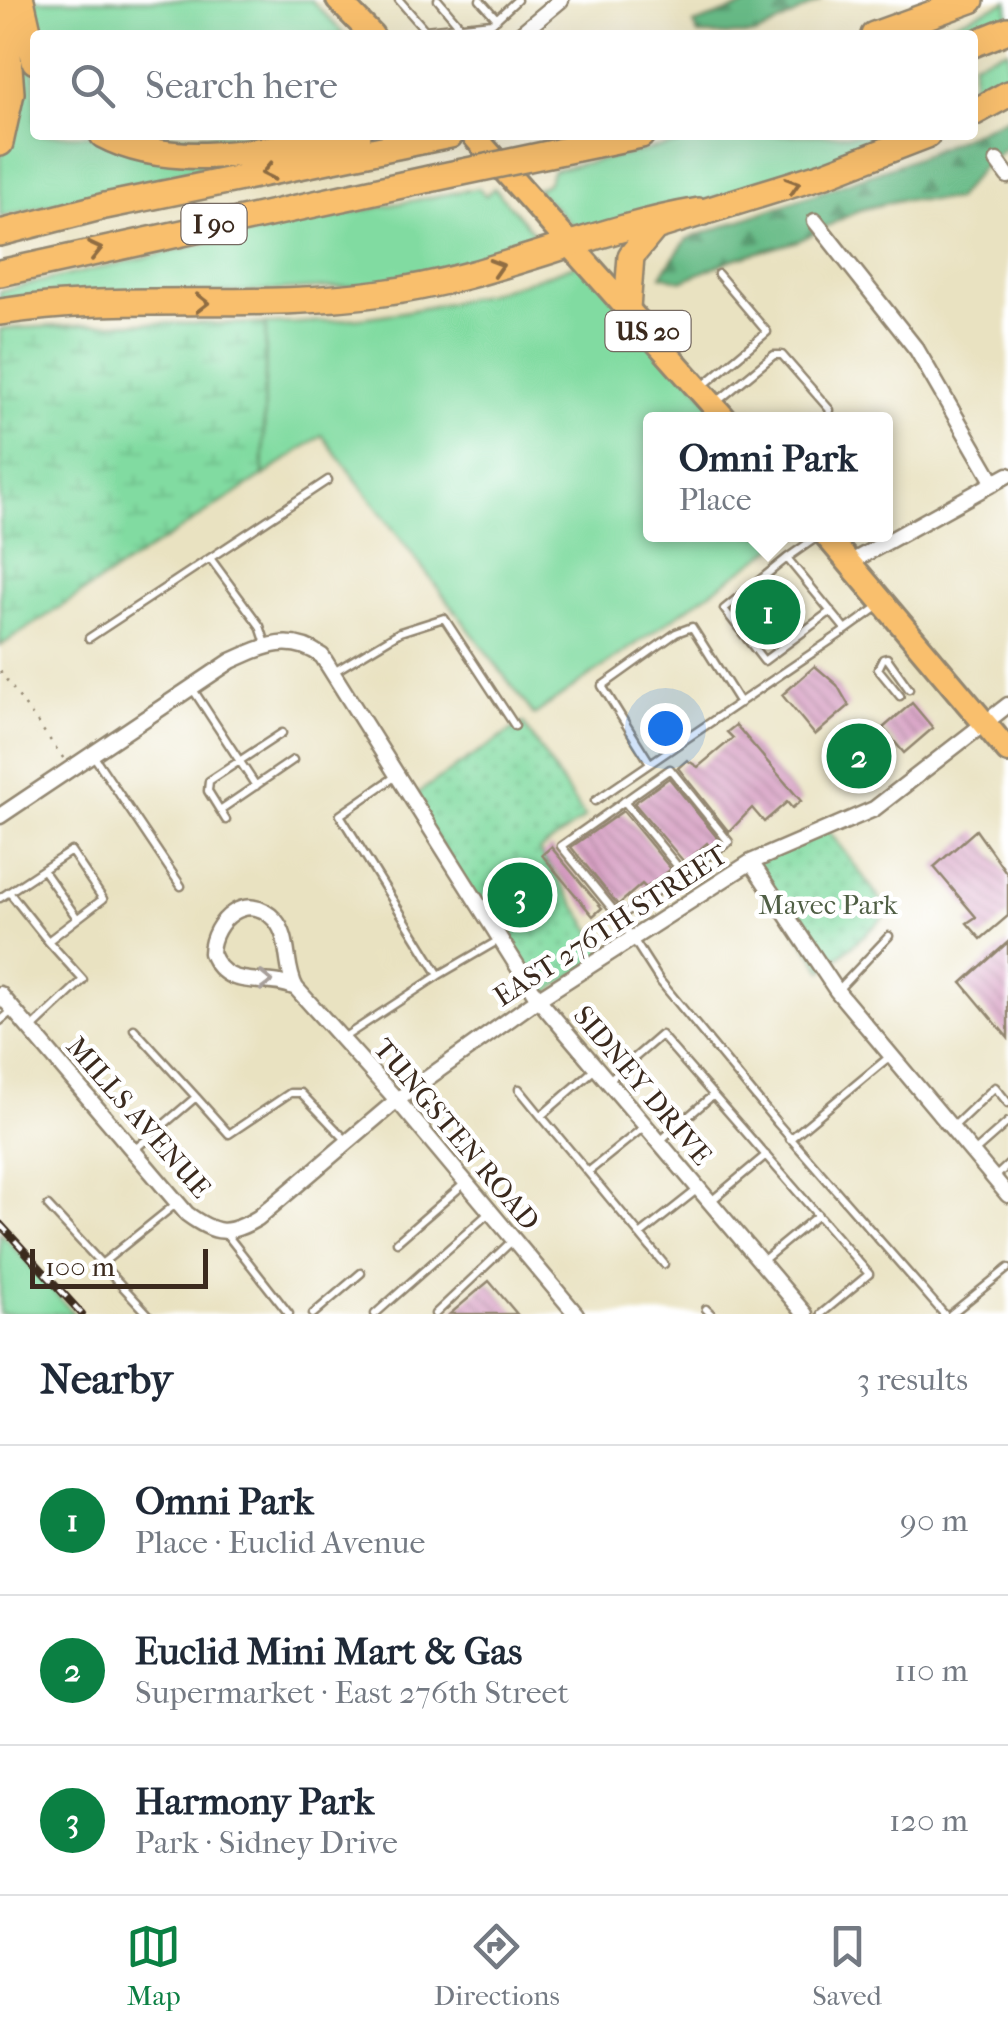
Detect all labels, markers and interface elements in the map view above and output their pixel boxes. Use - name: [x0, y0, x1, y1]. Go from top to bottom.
- search box: [30, 30, 978, 140]
- icon: search: [65, 58, 120, 113]
- text: Search here: [145, 63, 338, 108]
- one-way arrow: [260, 161, 277, 182]
- one-way arrow: [784, 176, 801, 196]
- road number: I 90: [182, 204, 246, 244]
- one-way arrow: [86, 241, 103, 262]
- one-way arrow: [488, 258, 505, 279]
- one-way arrow: [196, 292, 211, 314]
- road number: US 20: [606, 311, 690, 351]
- popup: [643, 412, 893, 542]
- text: Omni Park: [679, 436, 857, 481]
- text: Place: [679, 481, 752, 518]
- pin: 1: [736, 574, 800, 650]
- your location: [640, 703, 691, 754]
- pin: 2: [826, 718, 892, 794]
- street label: EAST 276TH STREET: [487, 837, 734, 1013]
- pin: 3: [488, 858, 552, 932]
- park label: Mavec Park: [758, 888, 898, 921]
- one-way arrow: [259, 971, 274, 992]
- street label: SIDNEY DRIVE: [567, 999, 719, 1172]
- street label: MILLS AVENUE: [60, 1030, 218, 1205]
- street label: TUNGSTEN ROAD: [367, 1032, 546, 1237]
- scale bar: [30, 1244, 208, 1288]
- text: 100 m: [45, 1250, 115, 1283]
- text: Nearby: [40, 1355, 172, 1404]
- text: 3 results: [857, 1361, 968, 1398]
- text: Omni Park: [135, 1479, 314, 1524]
- text: 1: [67, 1502, 78, 1539]
- text: 90 m: [900, 1502, 968, 1539]
- text: Place · Euclid Avenue: [135, 1524, 425, 1561]
- text: Euclid Mini Mart & Gas: [135, 1629, 522, 1674]
- text: 2: [64, 1652, 81, 1689]
- text: 110 m: [894, 1652, 968, 1689]
- text: Supermarket · East 276th Street: [135, 1674, 569, 1711]
- text: Harmony Park: [135, 1779, 374, 1824]
- text: 3: [66, 1802, 79, 1839]
- text: 120 m: [889, 1802, 968, 1839]
- text: Park · Sidney Drive: [135, 1824, 398, 1861]
- tab: Map: [126, 1919, 181, 2012]
- tab: Directions: [434, 1919, 560, 2012]
- tab: Saved: [812, 1919, 882, 2012]

